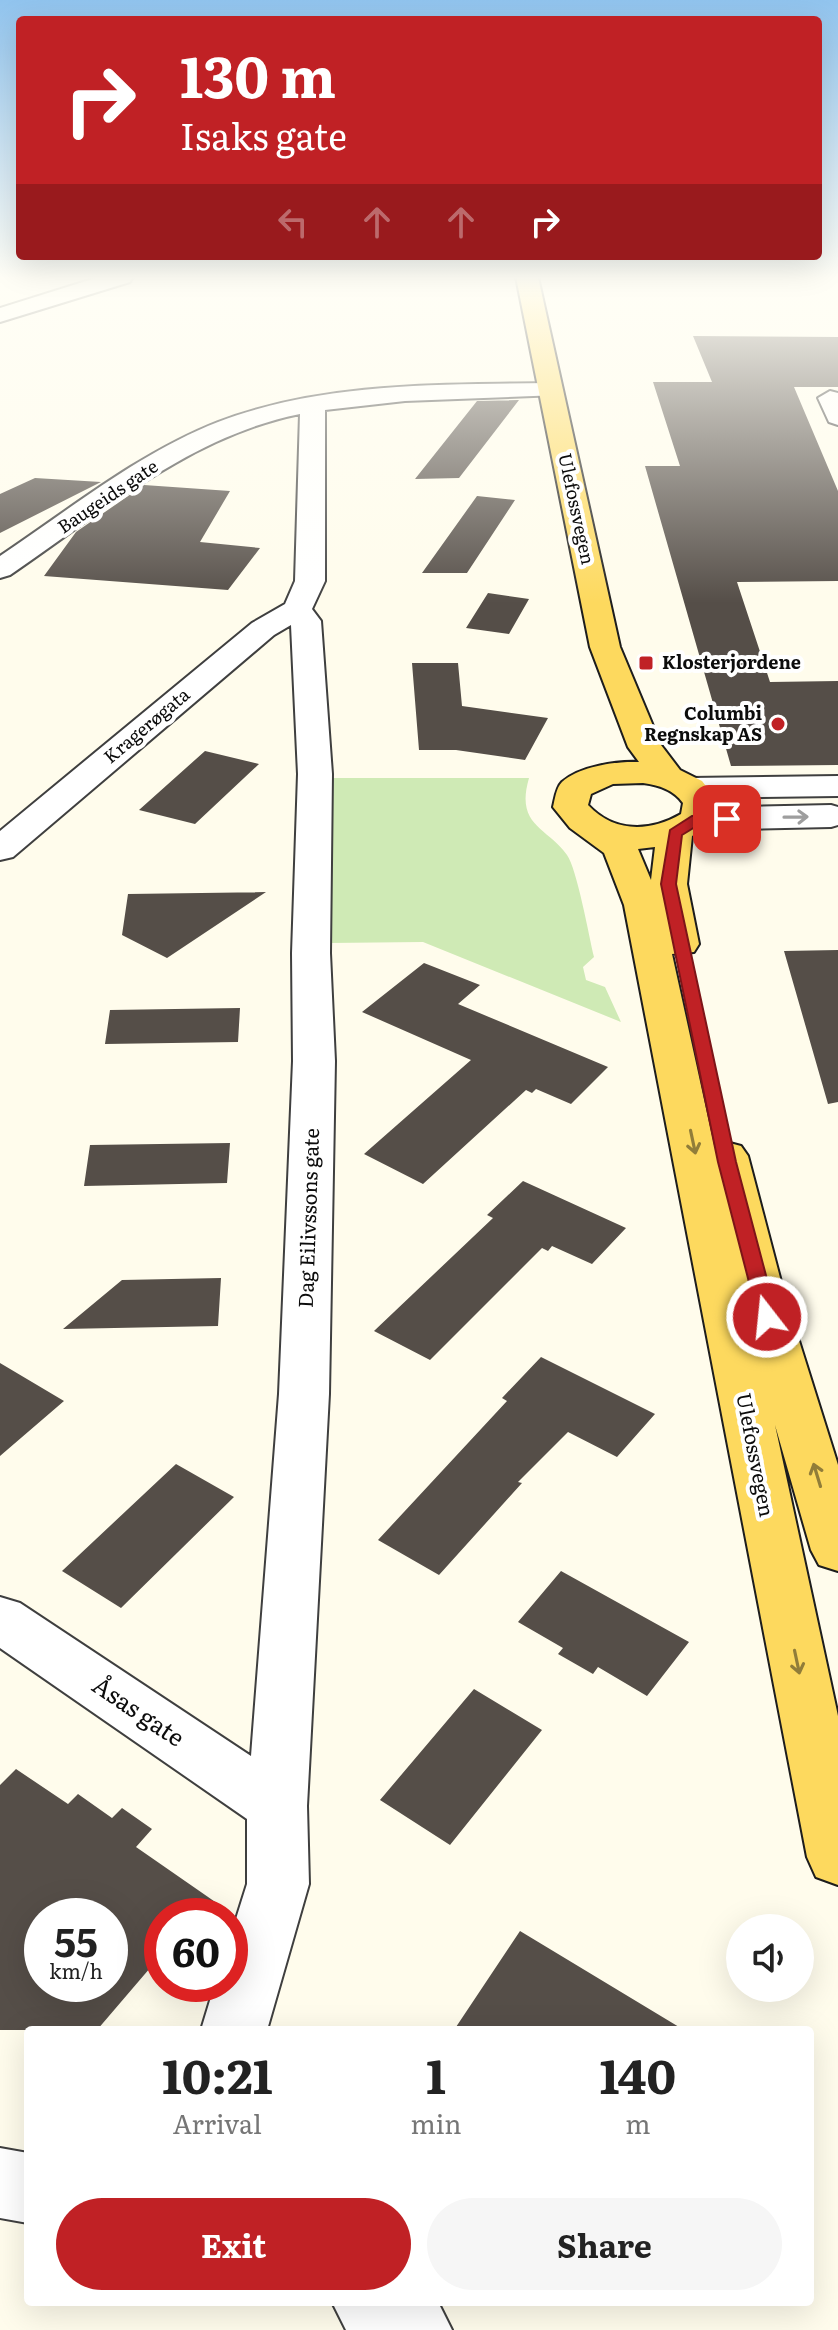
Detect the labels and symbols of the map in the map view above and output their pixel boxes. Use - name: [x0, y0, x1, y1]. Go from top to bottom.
- street label: Ulefossvegen: [552, 450, 602, 567]
- street label: Baugeids gate: [52, 452, 163, 539]
- place label: Klosterjordene: [662, 648, 801, 675]
- marker: Klosterjordene: [637, 654, 655, 672]
- street label: Kragerøgata: [97, 680, 195, 769]
- place label: Columbi Regnskap AS: [644, 699, 762, 747]
- marker: Columbi Regnskap AS: [769, 715, 787, 733]
- pin: [693, 785, 761, 853]
- one-way arrow: [782, 809, 809, 825]
- street label: Dag Eilivssons gate: [289, 1128, 325, 1308]
- one-way arrow: [686, 1128, 701, 1154]
- position arrow: [725, 1275, 809, 1359]
- street label: Ulefossvegen: [730, 1390, 784, 1519]
- one-way arrow: [809, 1463, 823, 1488]
- one-way arrow: [790, 1649, 805, 1675]
- street label: Åsas gate: [86, 1666, 192, 1754]
- speed limit sign: 60: [144, 1898, 248, 2002]

